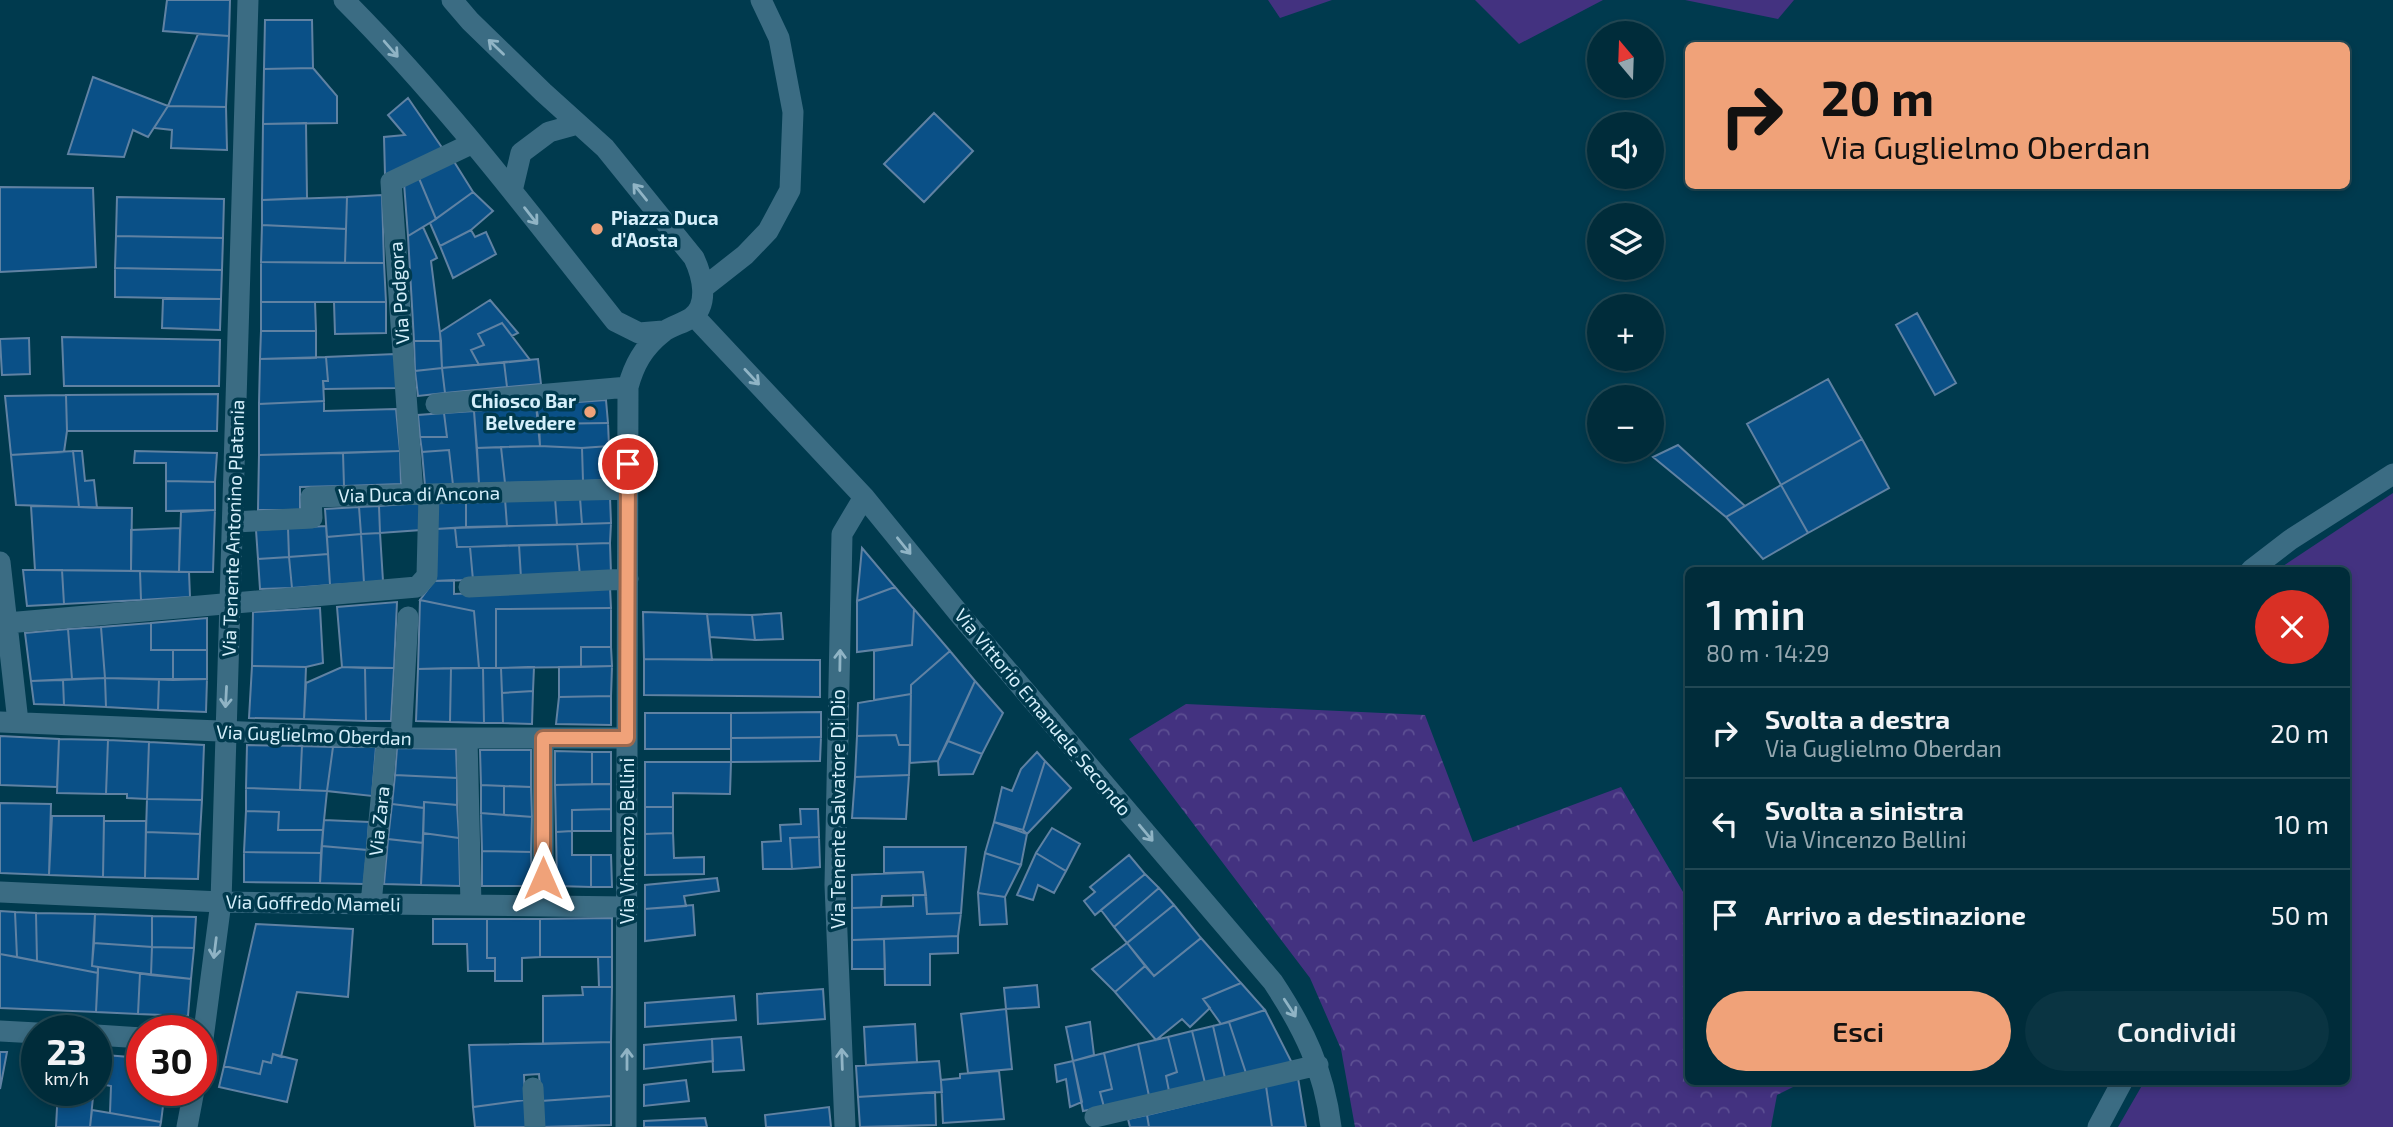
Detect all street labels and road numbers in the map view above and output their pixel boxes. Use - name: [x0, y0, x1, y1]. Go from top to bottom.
- street label: Via Podgora: [383, 241, 414, 345]
- street label: Via Tenente Antonino Platania: [217, 399, 248, 657]
- street label: Via Duca di Ancona: [338, 481, 500, 506]
- street label: Via Vittorio Emanuele Secondo: [950, 604, 1137, 820]
- street label: Via Tenente Salvatore Di Dio: [826, 689, 849, 929]
- street label: Via Guglielmo Oberdan: [216, 720, 412, 749]
- street label: Via Vincenzo Bellini: [615, 758, 638, 924]
- street label: Via Zara: [363, 785, 394, 857]
- street label: Via Goffredo Mameli: [225, 889, 401, 916]

